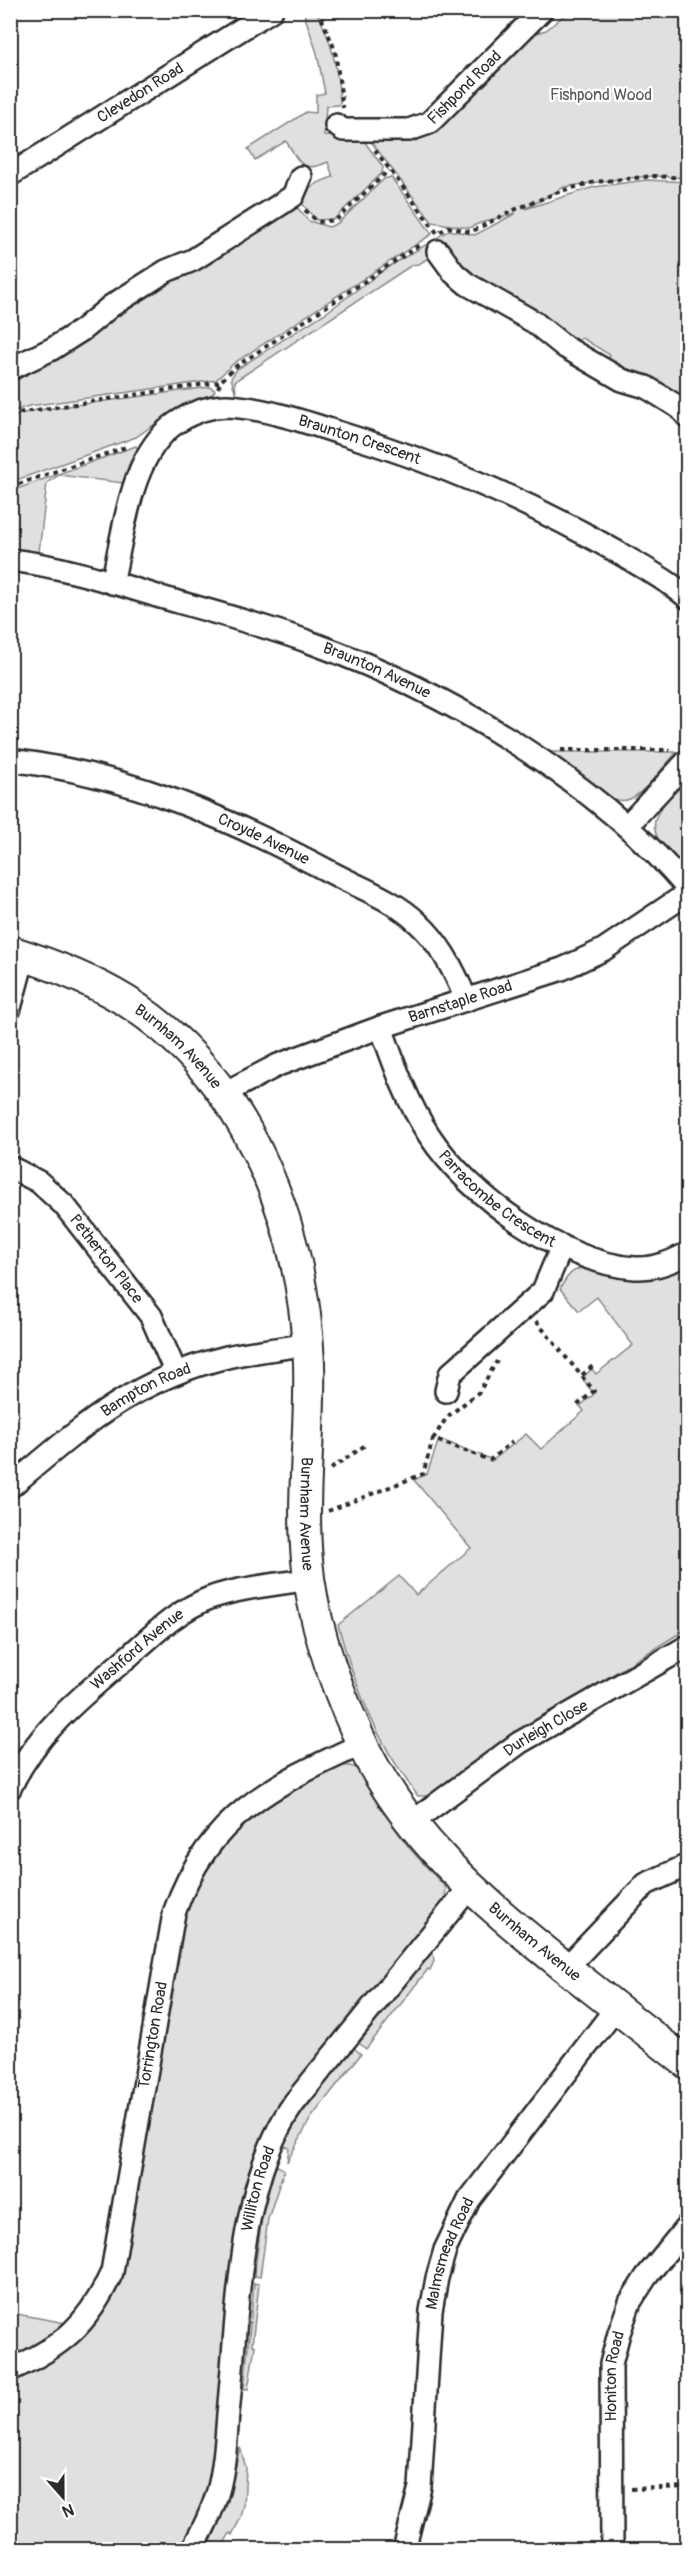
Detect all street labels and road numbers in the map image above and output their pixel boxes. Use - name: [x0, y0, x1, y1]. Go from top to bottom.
- street label: Fishpond Road: [423, 46, 506, 129]
- street label: Clevedon Road: [93, 58, 187, 128]
- street label: Braunton Crescent: [296, 411, 424, 469]
- street label: Braunton Avenue: [320, 638, 434, 703]
- street label: Croyde Avenue: [215, 809, 313, 869]
- street label: Barnstaple Road: [406, 976, 515, 1028]
- street label: Burnham Avenue: [131, 1000, 226, 1093]
- street label: Parracombe Crescent: [434, 1146, 560, 1252]
- street label: Petherton Place: [65, 1210, 147, 1308]
- street label: Bampton Road: [97, 1358, 194, 1421]
- street label: Burnham Avenue: [295, 1456, 318, 1572]
- street label: Washford Avenue: [86, 1604, 188, 1694]
- street label: Durleigh Close: [500, 1695, 592, 1761]
- street label: Burnham Avenue: [484, 1898, 585, 1986]
- street label: Torrington Road: [134, 1980, 172, 2090]
- street label: Williton Road: [237, 2143, 280, 2233]
- street label: Malmsmead Road: [421, 2194, 479, 2311]
- street label: Honiton Road: [601, 2329, 629, 2422]

